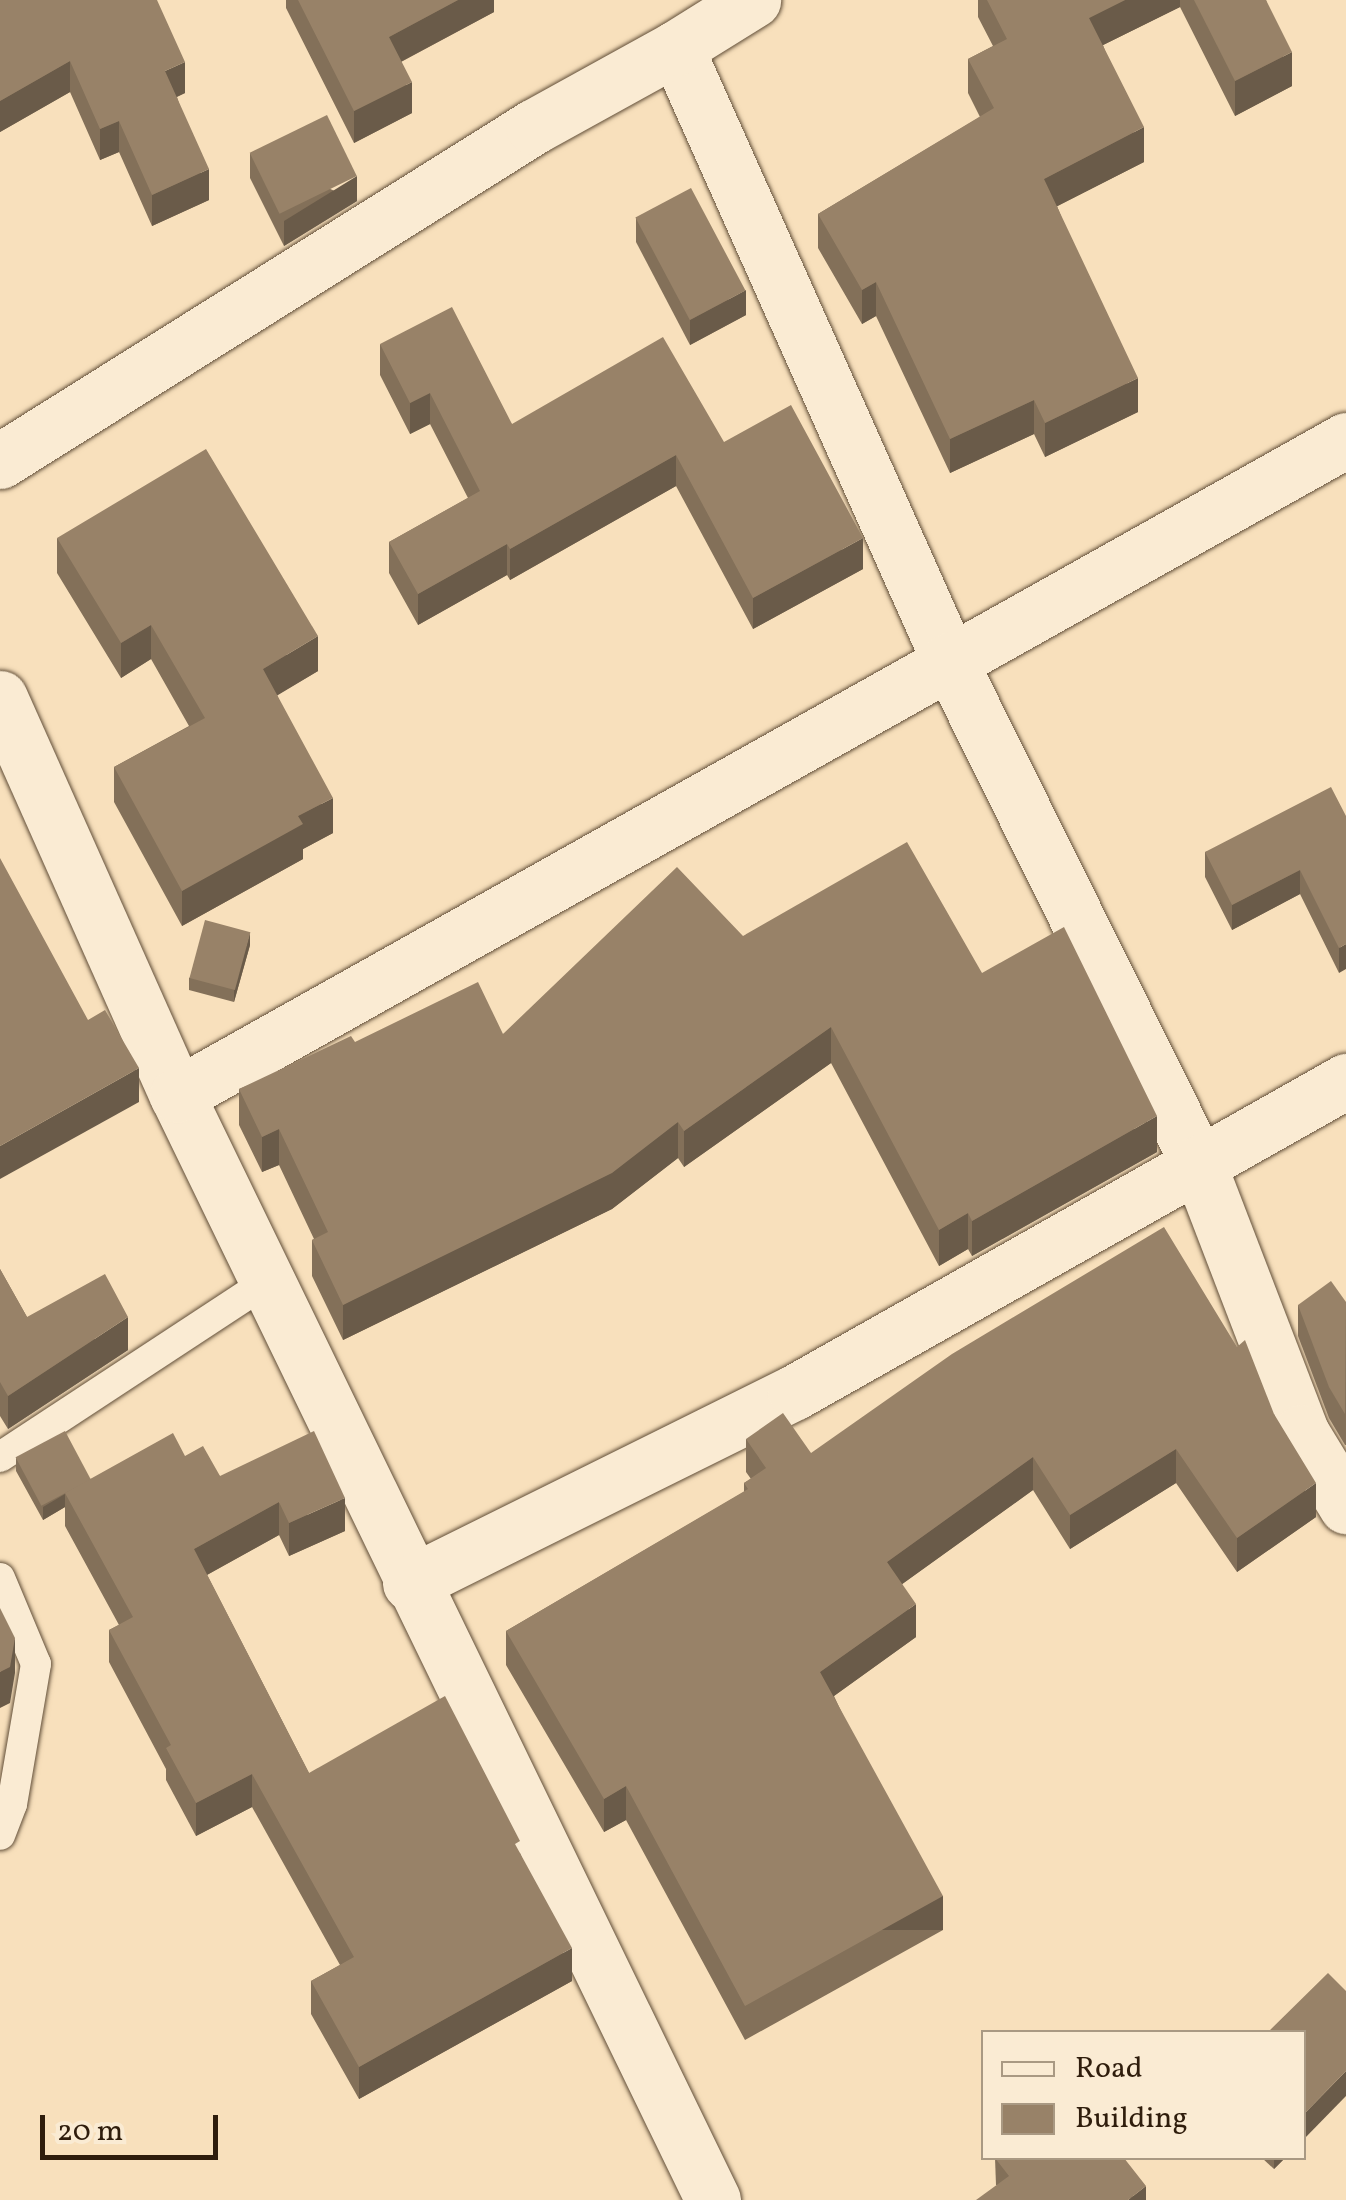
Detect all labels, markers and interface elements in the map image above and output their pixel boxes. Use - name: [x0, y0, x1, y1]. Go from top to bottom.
- legend: [981, 2030, 1306, 2160]
- text: Road: [1075, 2048, 1143, 2090]
- scale bar: [45, 2095, 222, 2157]
- text: Building: [1075, 2098, 1188, 2140]
- text: 20 m: [57, 2111, 123, 2153]

